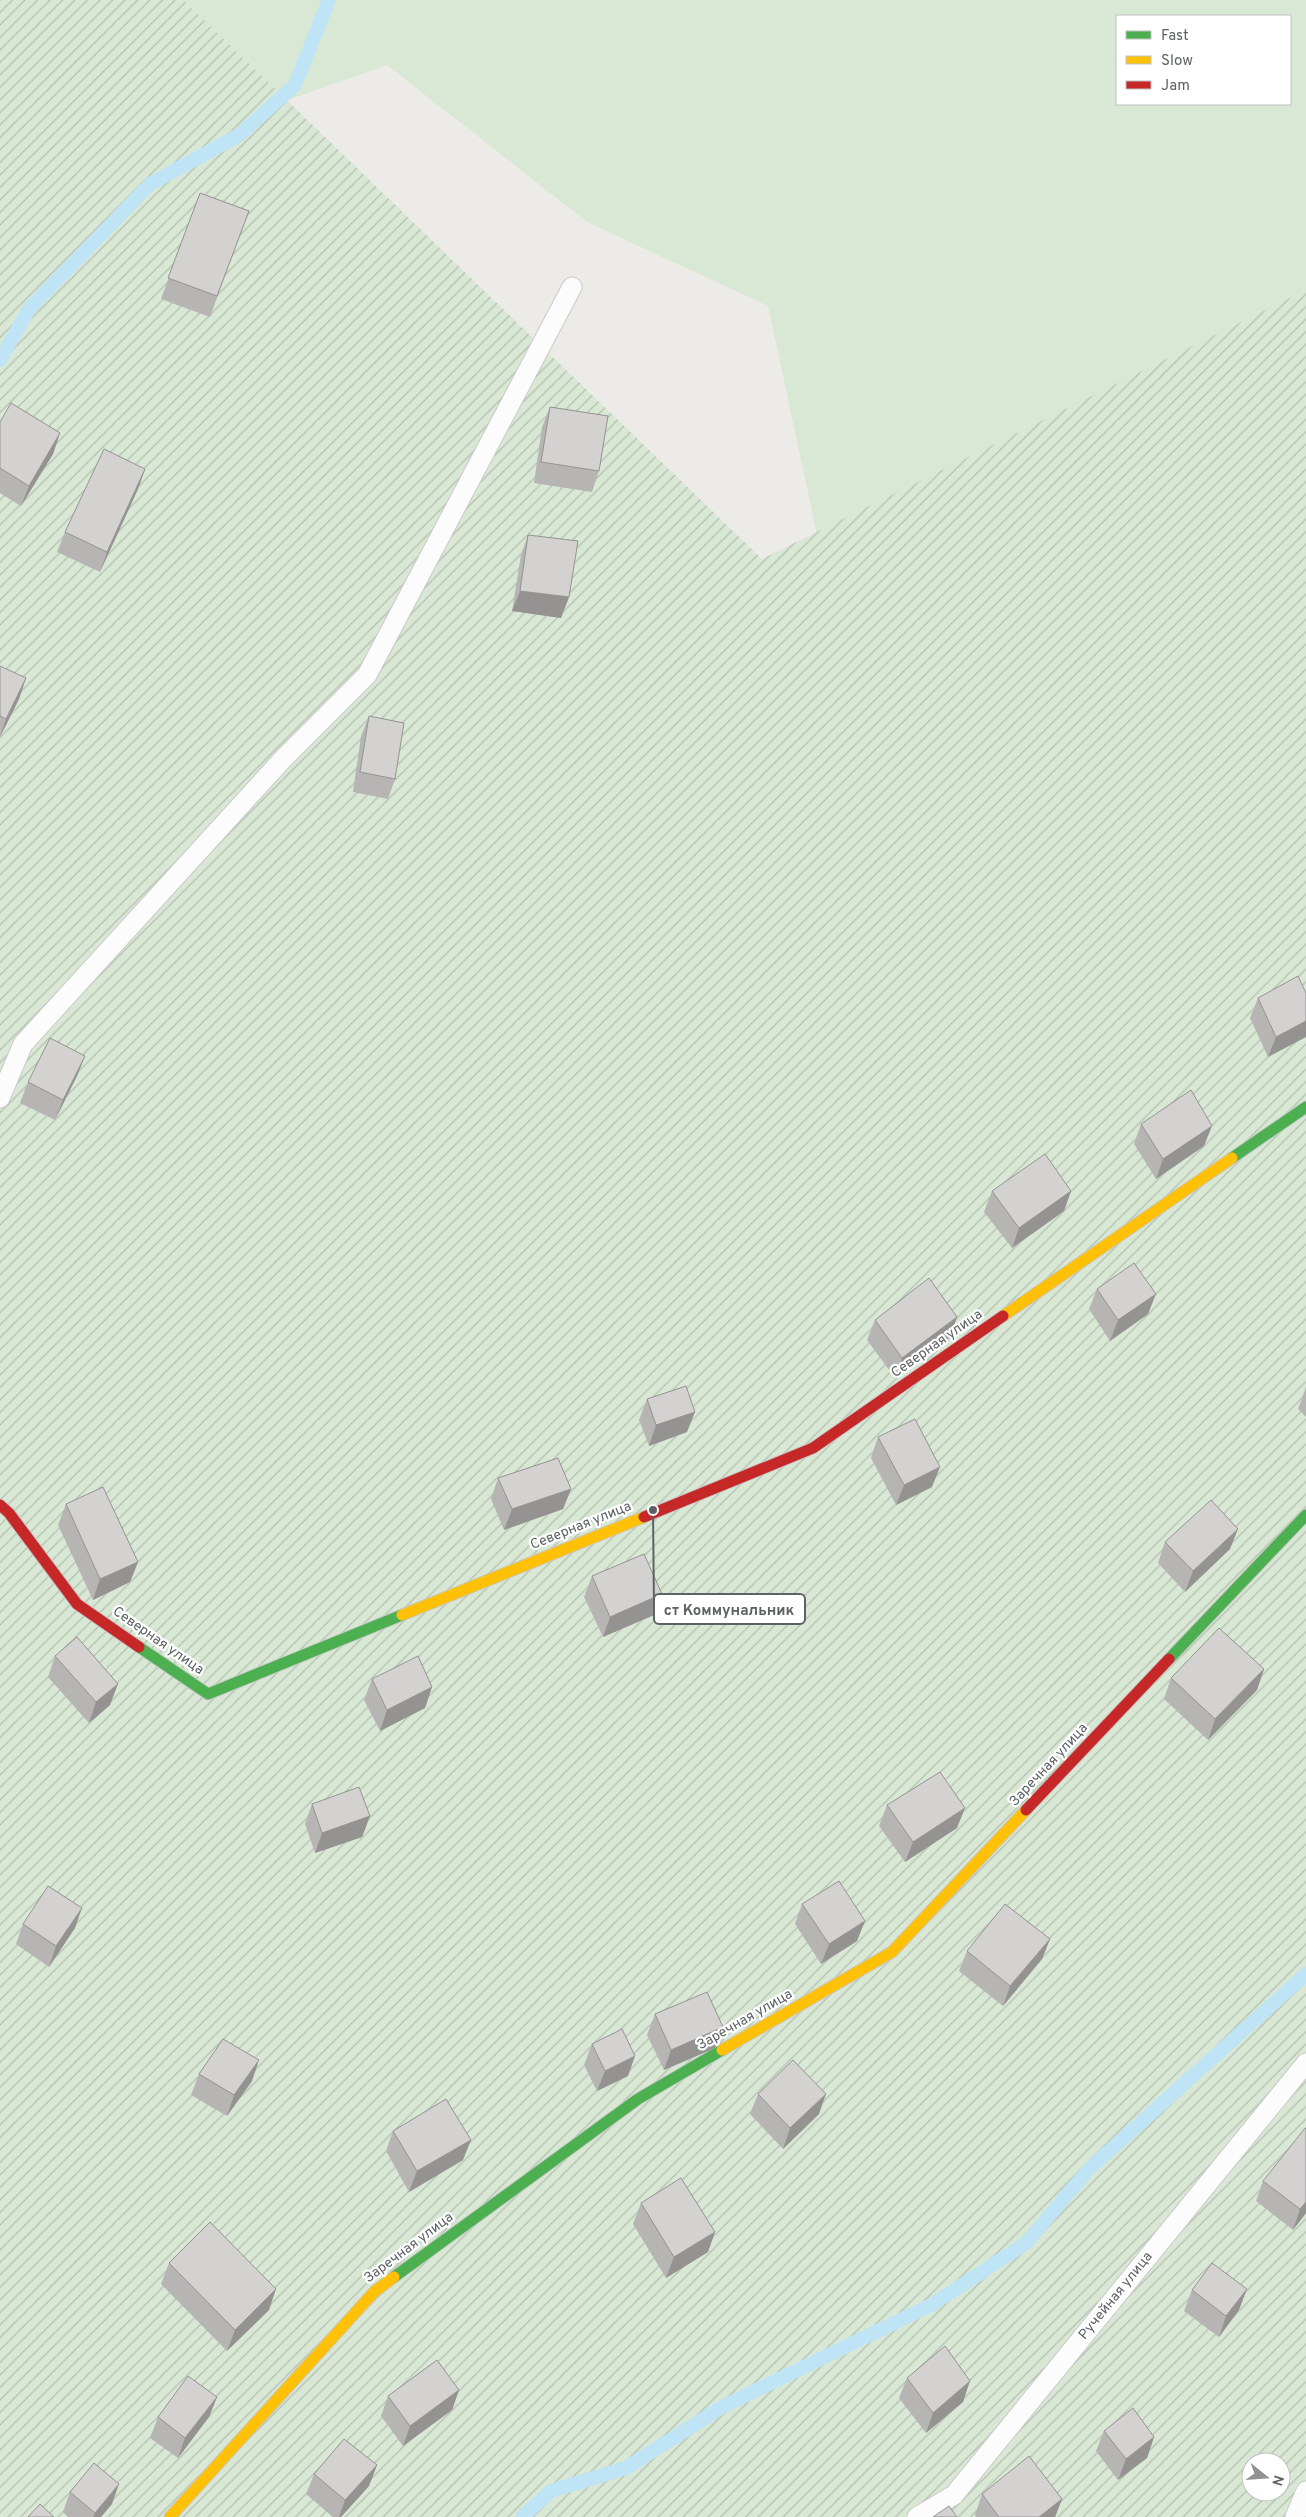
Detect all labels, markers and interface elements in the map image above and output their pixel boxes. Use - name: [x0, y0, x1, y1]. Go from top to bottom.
- legend: [1116, 15, 1291, 105]
- text: Fast: [1161, 27, 1189, 46]
- text: Slow: [1161, 52, 1193, 71]
- text: Jam: [1161, 77, 1190, 96]
- street label: Северная улица: [888, 1306, 986, 1382]
- street label: Северная улица: [528, 1498, 634, 1554]
- callout: ст Коммунальник: [654, 1594, 805, 1624]
- text: ст Коммунальник: [664, 1602, 795, 1621]
- street label: Северная улица: [109, 1603, 207, 1679]
- street label: Заречная улица: [1006, 1720, 1092, 1810]
- street label: Заречная улица: [694, 1986, 796, 2054]
- street label: Заречная улица: [361, 2209, 457, 2287]
- street label: Ручейная улица: [1075, 2249, 1157, 2343]
- north arrow: [1241, 2452, 1291, 2502]
- text: N: [1267, 2473, 1287, 2488]

